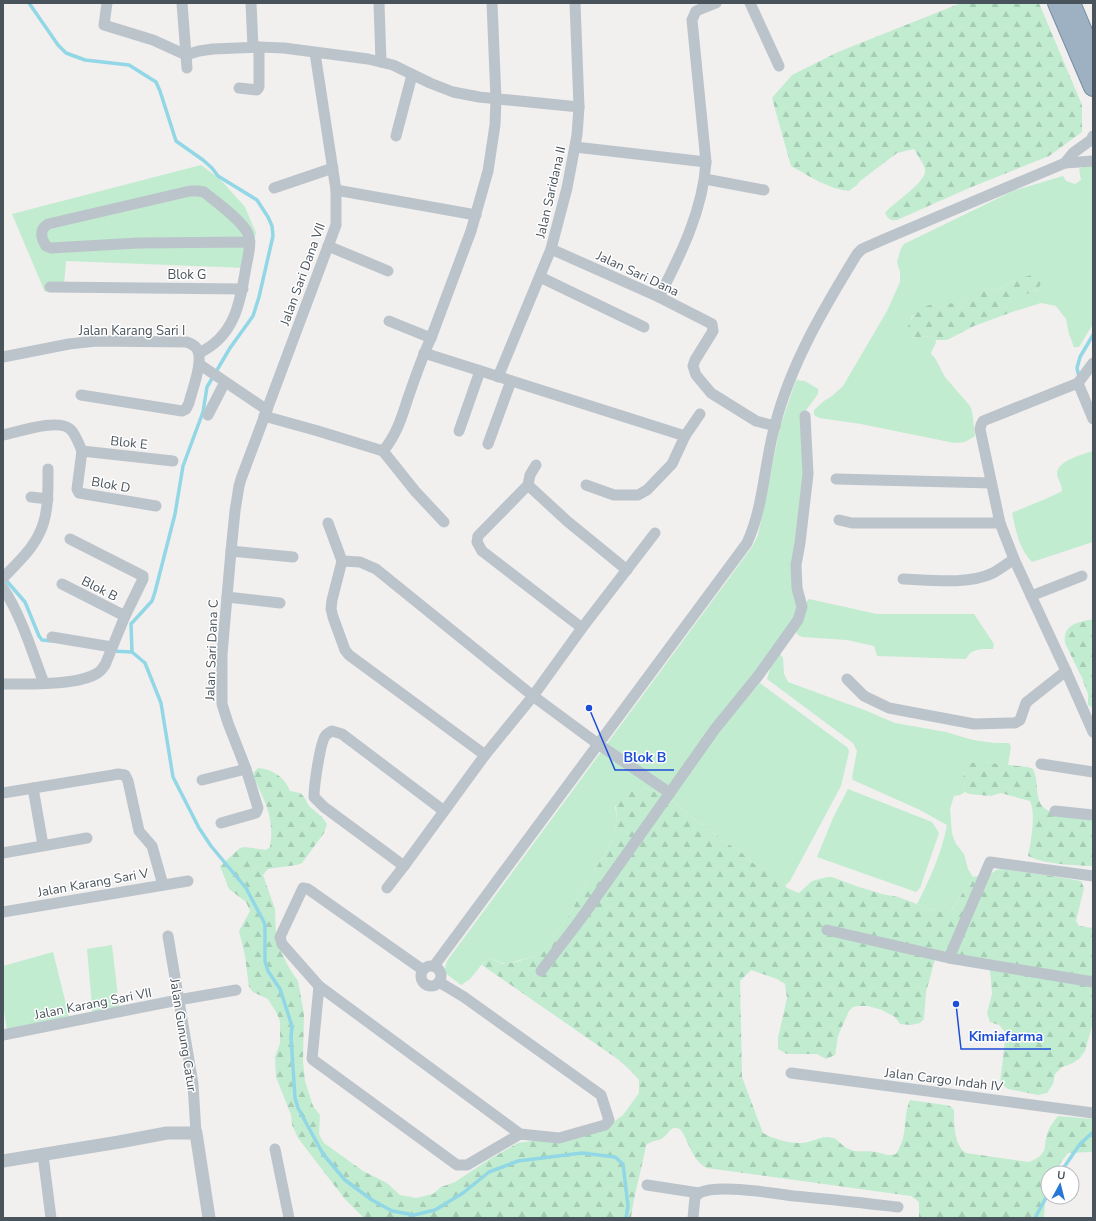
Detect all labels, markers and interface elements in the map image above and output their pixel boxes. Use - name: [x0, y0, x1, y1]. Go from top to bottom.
- street label: Jalan Saridana II: [531, 144, 570, 241]
- street label: Jalan Sari Dana VII: [276, 220, 330, 329]
- street label: Jalan Sari Dana: [592, 246, 682, 301]
- street label: Blok G: [167, 266, 207, 284]
- street label: Jalan Karang Sari I: [78, 322, 185, 340]
- street label: Blok E: [109, 432, 148, 454]
- street label: Blok D: [90, 473, 132, 497]
- street label: Blok B: [78, 572, 121, 606]
- street label: Jalan Sari Dana C: [201, 599, 223, 702]
- callout: Blok B: [615, 744, 674, 770]
- text: Blok B: [623, 748, 667, 767]
- street label: Jalan Karang Sari V: [35, 864, 150, 902]
- street label: Jalan Gunung Catur: [165, 976, 201, 1093]
- street label: Jalan Karang Sari VII: [32, 984, 153, 1024]
- callout: Kimiafarma: [961, 1023, 1051, 1049]
- text: Kimiafarma: [969, 1027, 1043, 1046]
- street label: Jalan Cargo Indah IV: [883, 1064, 1004, 1096]
- north arrow: [1040, 1165, 1080, 1205]
- text: U: [1056, 1168, 1066, 1184]

